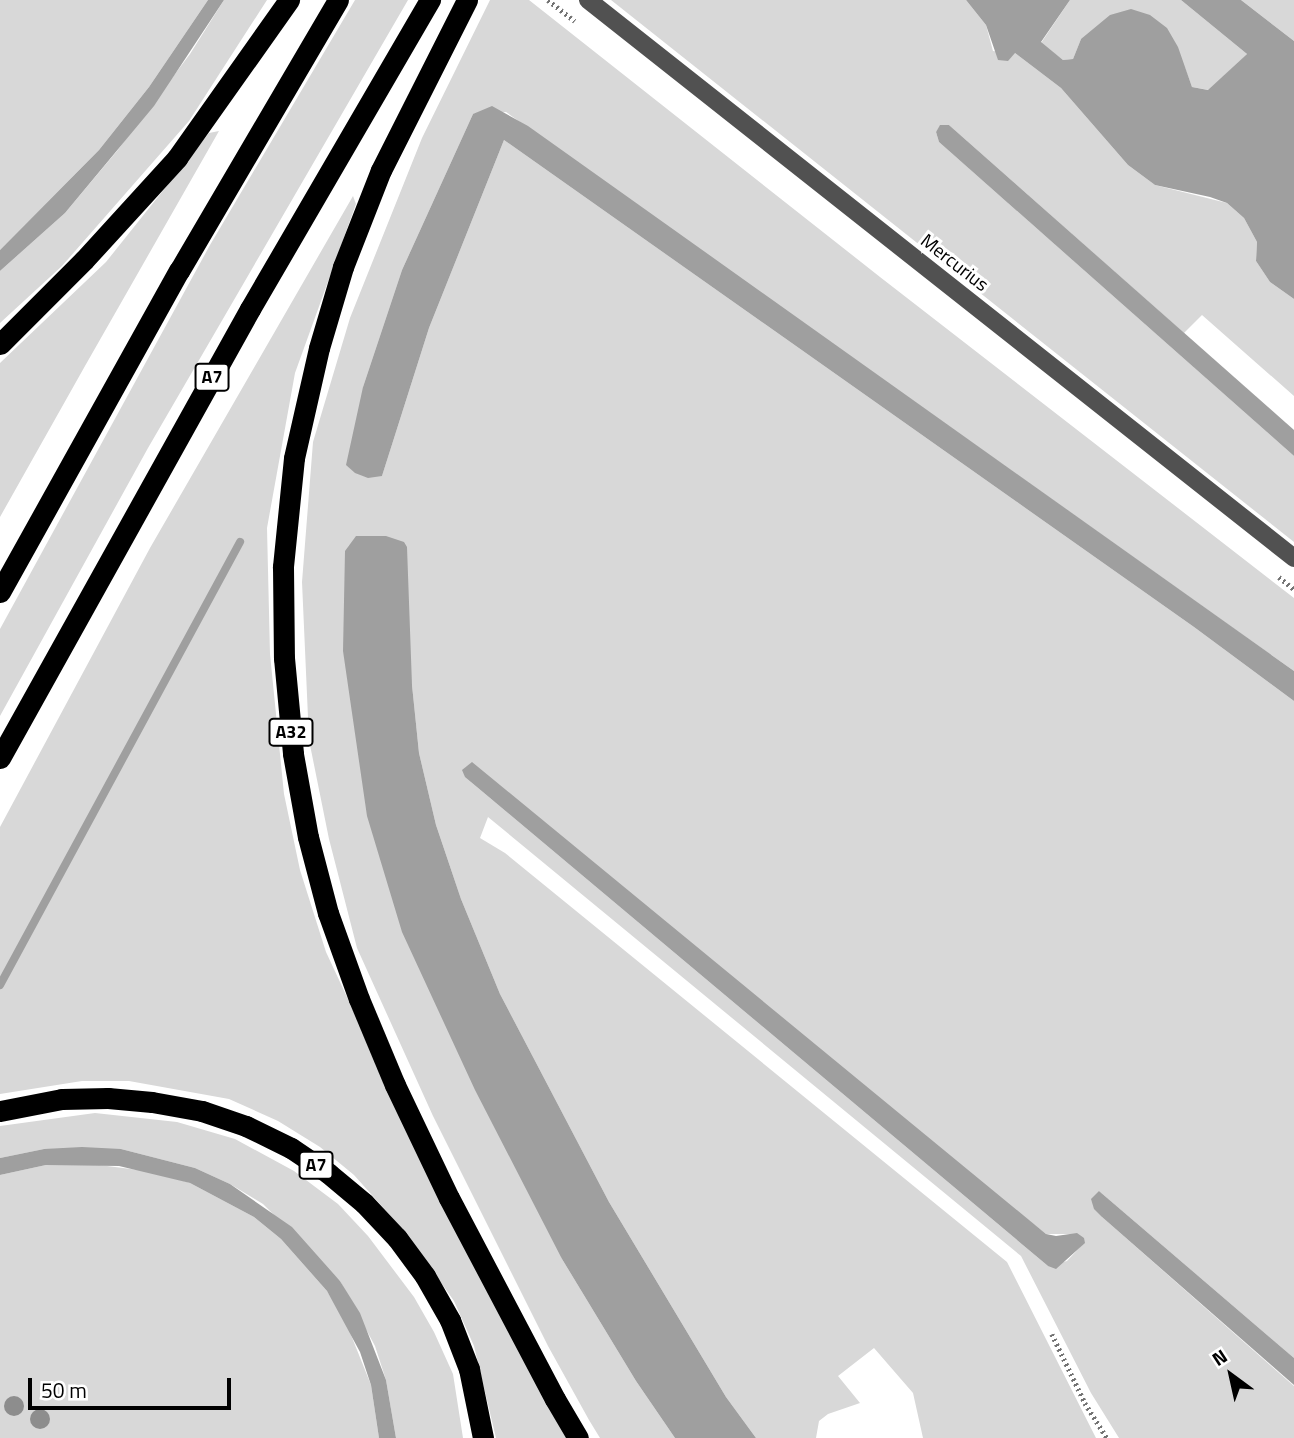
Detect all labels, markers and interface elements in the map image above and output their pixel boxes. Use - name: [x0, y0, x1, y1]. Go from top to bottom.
- street label: Mercurius: [917, 228, 993, 296]
- road number: A7: [194, 362, 230, 391]
- road number: A32: [268, 718, 314, 746]
- road number: A7: [298, 1150, 334, 1180]
- north arrow: [1196, 1340, 1266, 1410]
- text: N: [1206, 1341, 1233, 1373]
- scale bar: [32, 1364, 234, 1408]
- text: 50 m: [41, 1374, 87, 1406]

